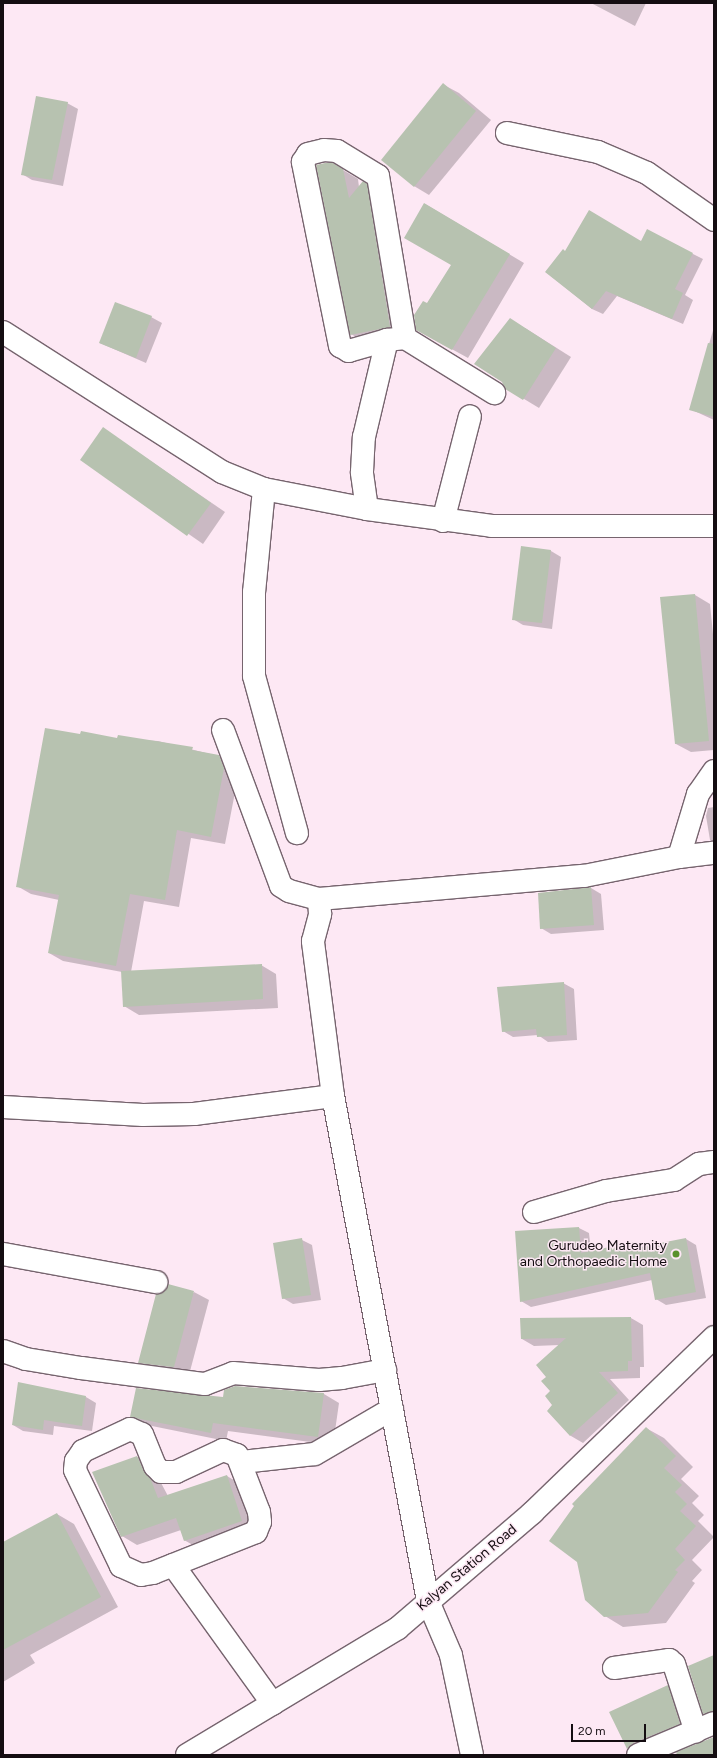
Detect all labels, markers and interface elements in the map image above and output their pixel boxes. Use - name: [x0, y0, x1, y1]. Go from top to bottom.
- place label: Gurudeo Maternity and Orthopaedic Home: [520, 1238, 667, 1270]
- marker: Gurudeo Maternity and Orthopaedic Home: [670, 1248, 682, 1260]
- street label: Kalyan Station Road: [414, 1521, 520, 1615]
- scale bar: [573, 1716, 648, 1742]
- text: 20 m: [578, 1724, 606, 1738]

